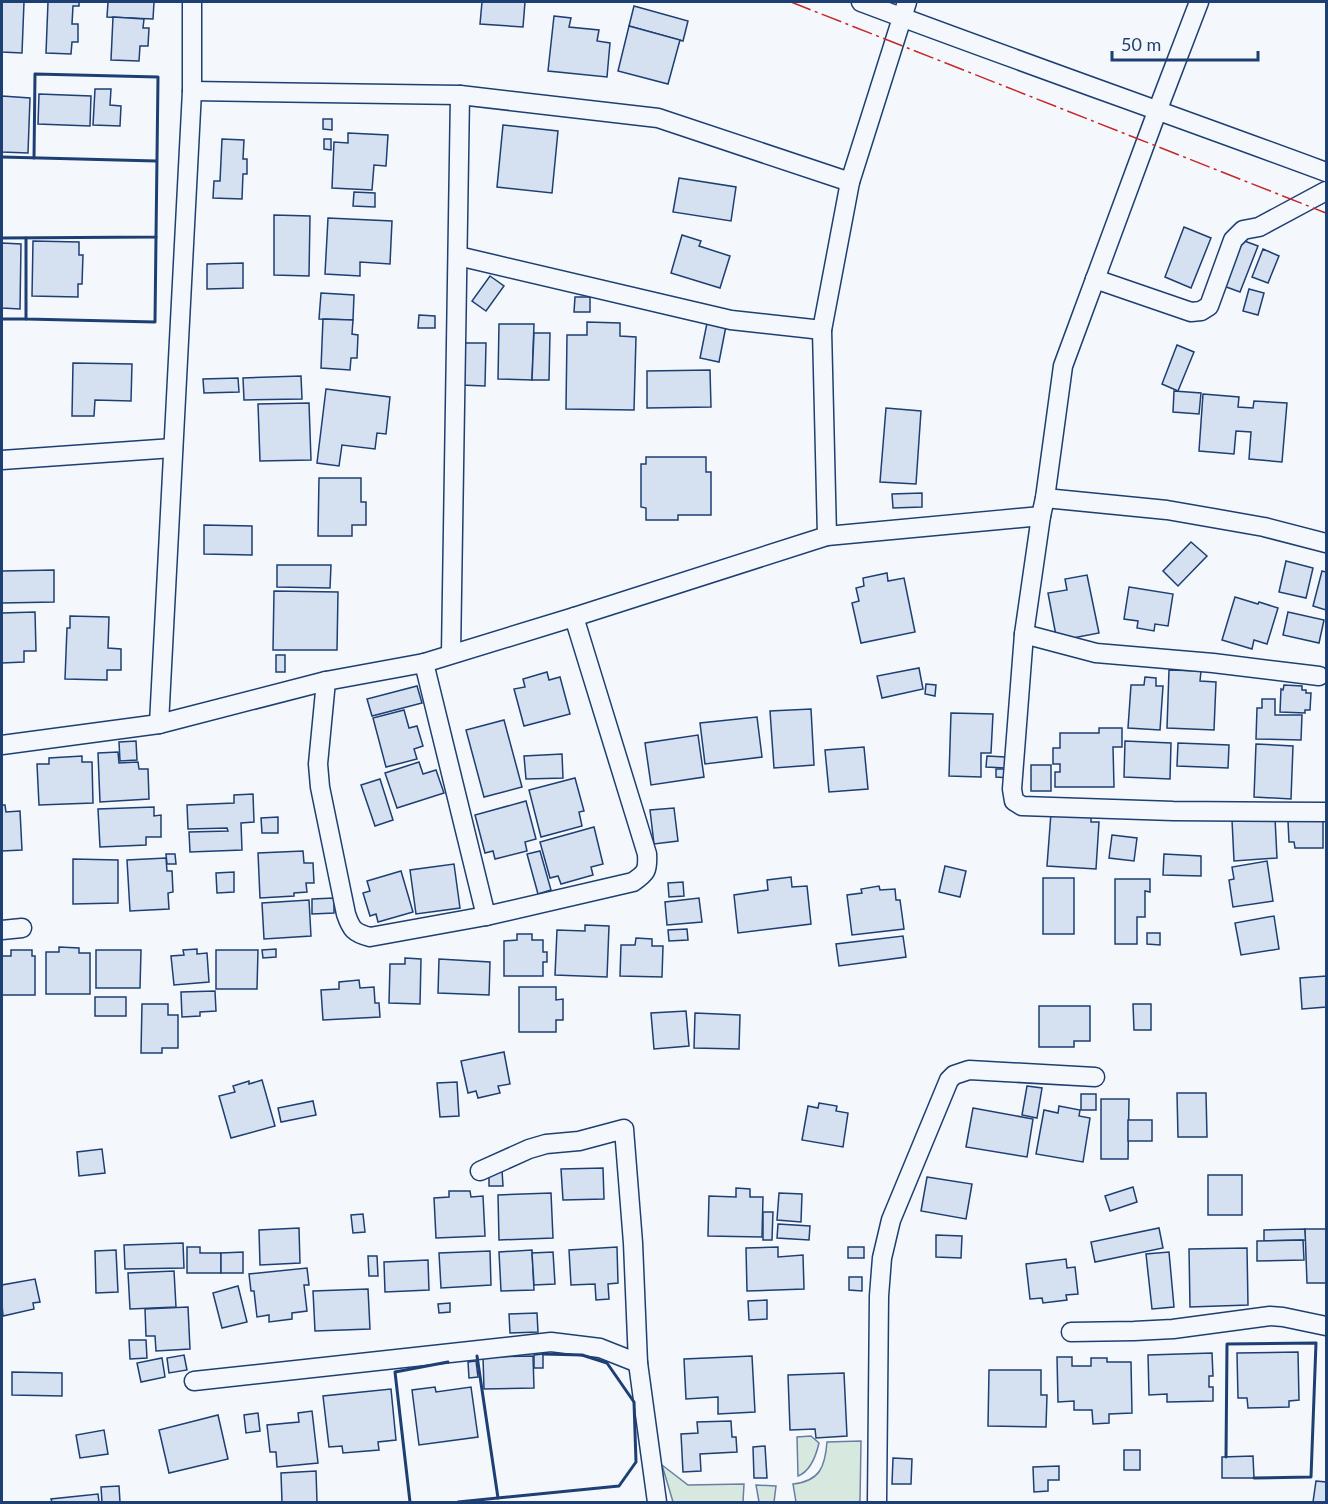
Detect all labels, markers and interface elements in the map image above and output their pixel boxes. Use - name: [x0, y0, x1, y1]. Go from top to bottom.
- scale bar: [1112, 24, 1258, 62]
- text: 50 m: [1121, 33, 1161, 55]

